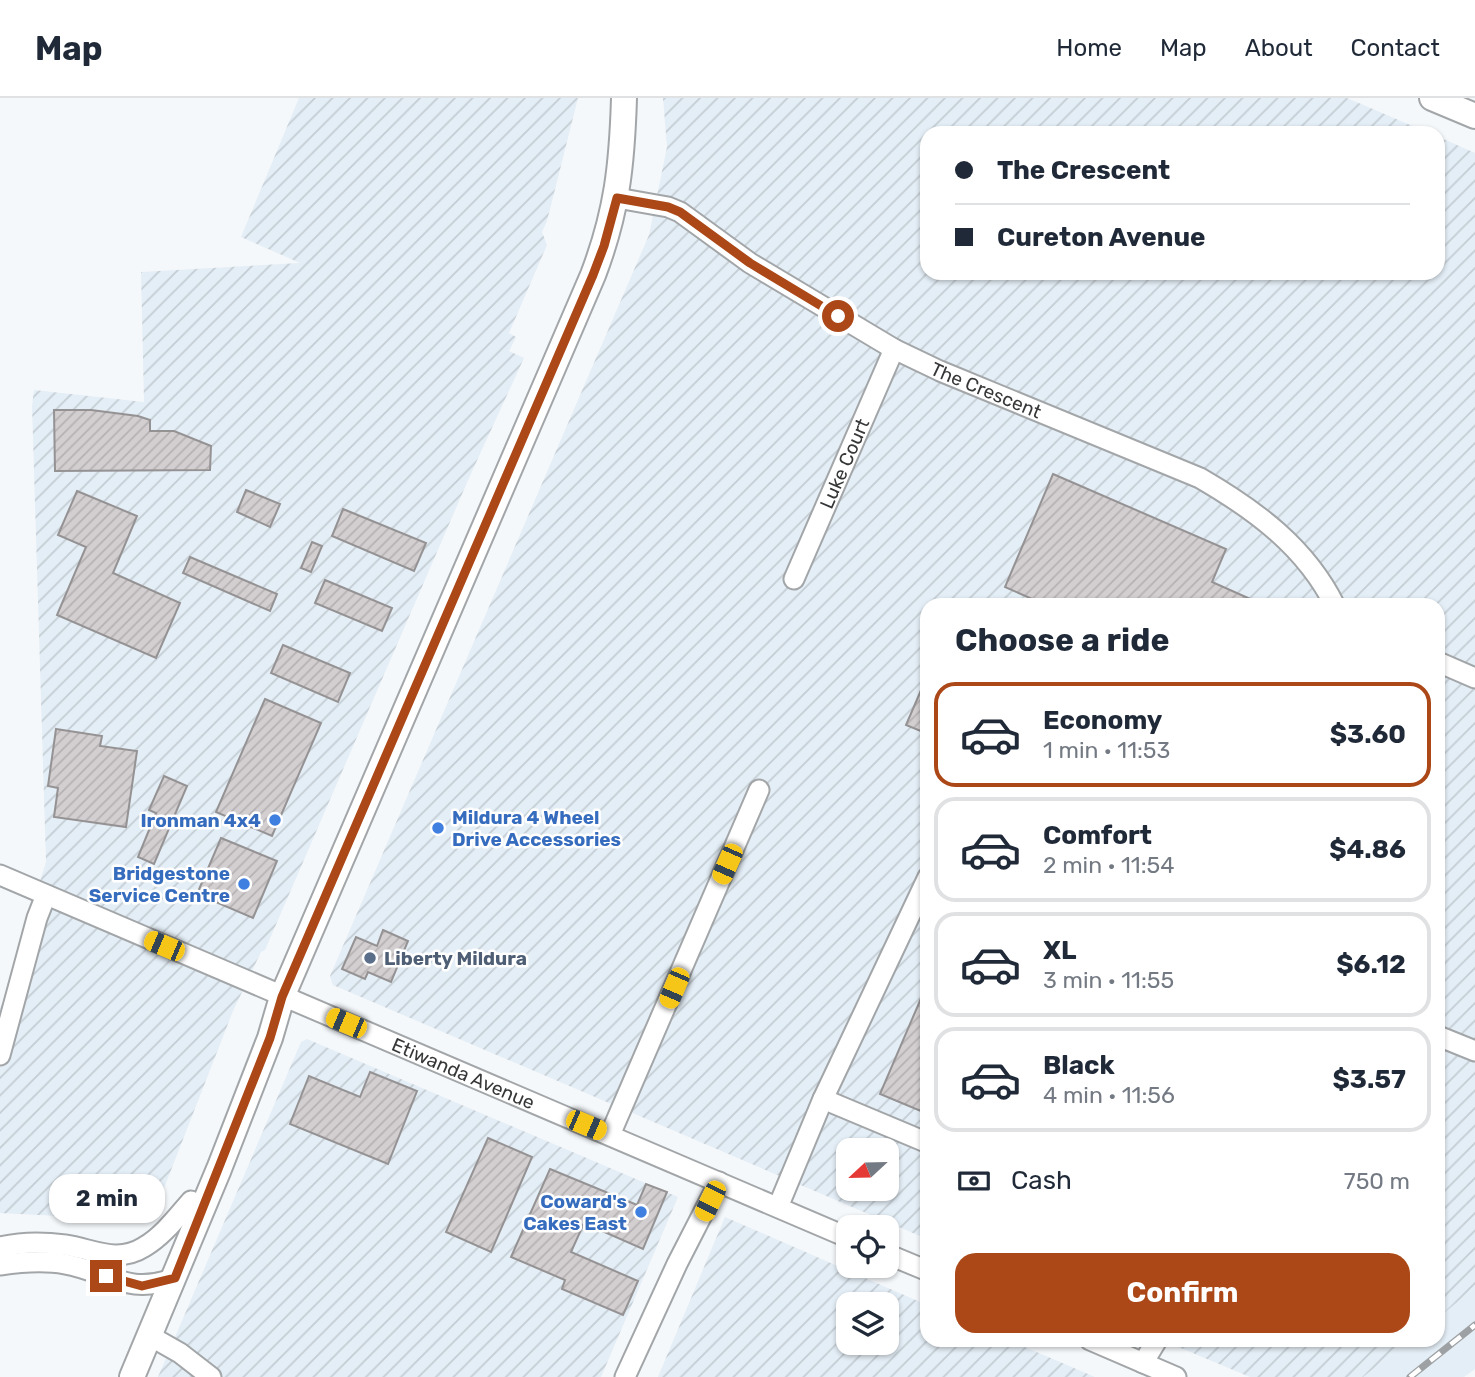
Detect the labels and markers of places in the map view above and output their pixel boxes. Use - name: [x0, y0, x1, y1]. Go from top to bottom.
- place label: Mildura 4 Wheel Drive Accessories: [452, 806, 621, 851]
- place label: Ironman 4x4: [140, 809, 261, 832]
- marker: Ironman 4x4: [267, 812, 283, 828]
- marker: Mildura 4 Wheel Drive Accessories: [430, 820, 446, 836]
- place label: Bridgestone Service Centre: [89, 862, 230, 907]
- marker: Bridgestone Service Centre: [236, 876, 252, 892]
- place label: Liberty Mildura: [384, 947, 527, 970]
- marker: Liberty Mildura: [362, 950, 378, 966]
- place label: Coward's Cakes East: [523, 1190, 627, 1235]
- marker: Coward's Cakes East: [633, 1204, 649, 1220]

